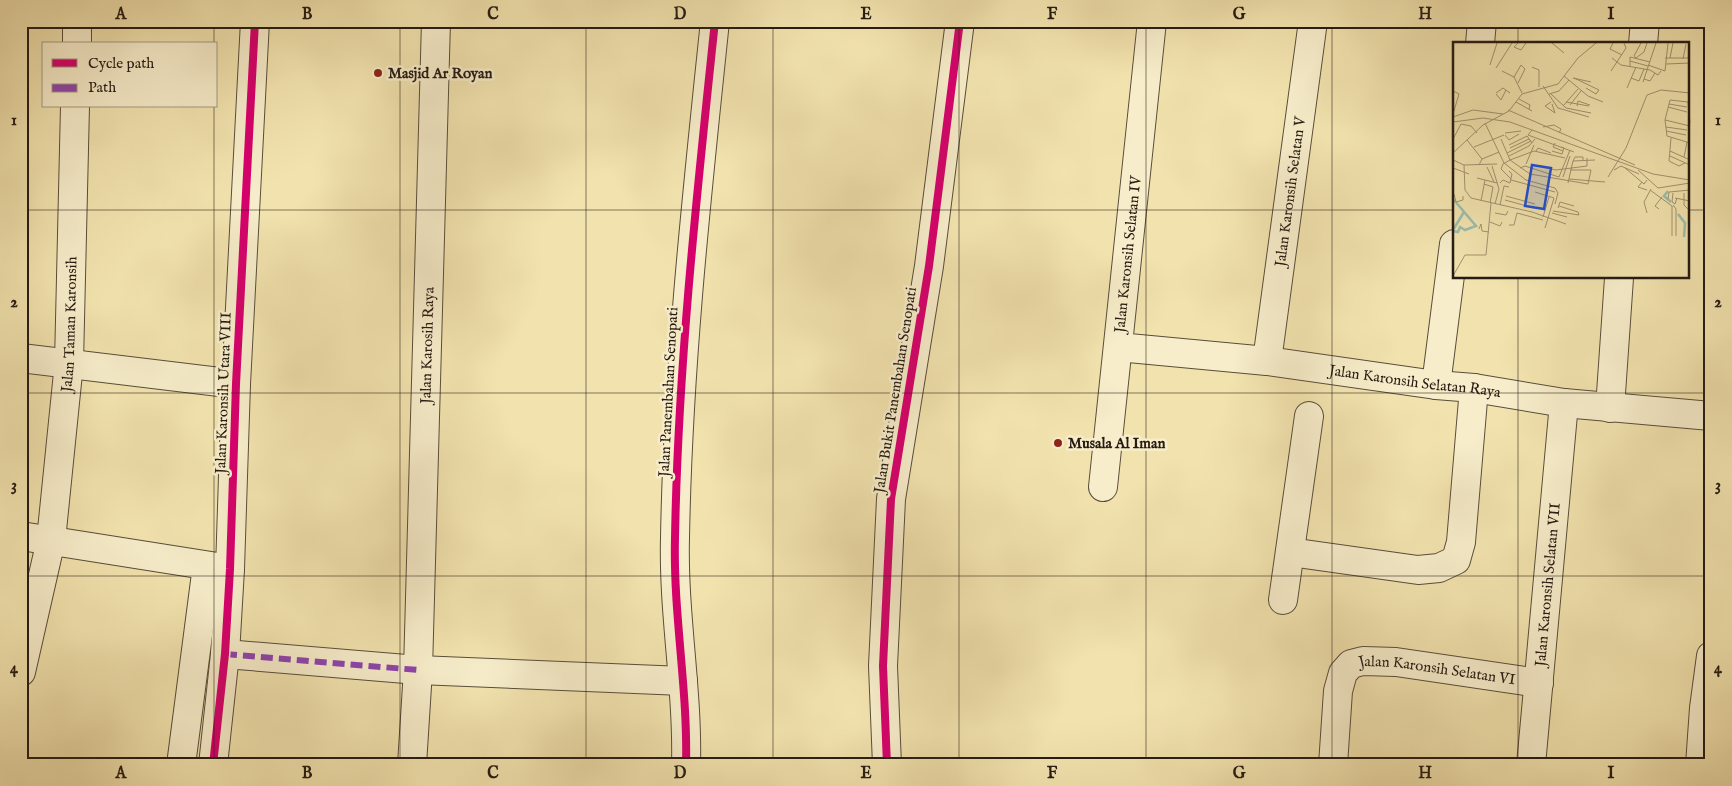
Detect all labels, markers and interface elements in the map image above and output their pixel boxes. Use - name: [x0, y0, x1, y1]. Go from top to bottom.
- text: A: [115, 5, 128, 25]
- text: B: [302, 5, 313, 25]
- text: C: [487, 5, 499, 25]
- text: D: [674, 5, 687, 25]
- text: E: [860, 5, 872, 25]
- text: F: [1047, 5, 1058, 25]
- text: G: [1233, 5, 1246, 25]
- text: H: [1418, 5, 1432, 25]
- text: I: [1608, 5, 1615, 25]
- legend: [42, 42, 218, 108]
- inset map: [1453, 42, 1690, 279]
- text: Cycle path: [88, 54, 154, 73]
- place label: Masjid Ar Royan: [388, 64, 493, 83]
- marker: Masjid Ar Royan: [372, 67, 384, 79]
- text: Path: [88, 78, 116, 97]
- text: 1: [11, 111, 17, 131]
- text: 1: [1715, 111, 1721, 131]
- street label: Jalan Karonsih Selatan V: [1271, 114, 1310, 270]
- street label: Jalan Karonsih Selatan IV: [1110, 174, 1146, 336]
- street label: Jalan Taman Karonsih: [57, 256, 81, 395]
- street label: Jalan Karosih Raya: [416, 286, 439, 406]
- street label: Jalan Bukit Panembahan Senopati: [870, 286, 921, 496]
- text: 2: [10, 293, 18, 313]
- text: 2: [1714, 293, 1722, 313]
- street label: Jalan Panembahan Senopati: [654, 307, 682, 480]
- street label: Jalan Karonsih Utara VIII: [211, 311, 236, 476]
- street label: Jalan Karonsih Selatan Raya: [1326, 361, 1503, 402]
- place label: Musala Al Iman: [1068, 434, 1165, 453]
- marker: Musala Al Iman: [1052, 437, 1064, 449]
- text: 3: [11, 476, 17, 496]
- text: 3: [1715, 476, 1721, 496]
- street label: Jalan Karonsih Selatan VII: [1531, 502, 1565, 669]
- street label: Jalan Karonsih Selatan VI: [1355, 652, 1517, 690]
- text: 4: [10, 659, 19, 679]
- text: 4: [1714, 659, 1723, 679]
- text: A: [115, 764, 128, 784]
- text: B: [302, 764, 313, 784]
- text: C: [487, 764, 499, 784]
- text: D: [674, 764, 687, 784]
- text: E: [860, 764, 872, 784]
- text: F: [1047, 764, 1058, 784]
- text: G: [1233, 764, 1246, 784]
- text: H: [1418, 764, 1432, 784]
- text: I: [1608, 764, 1615, 784]

